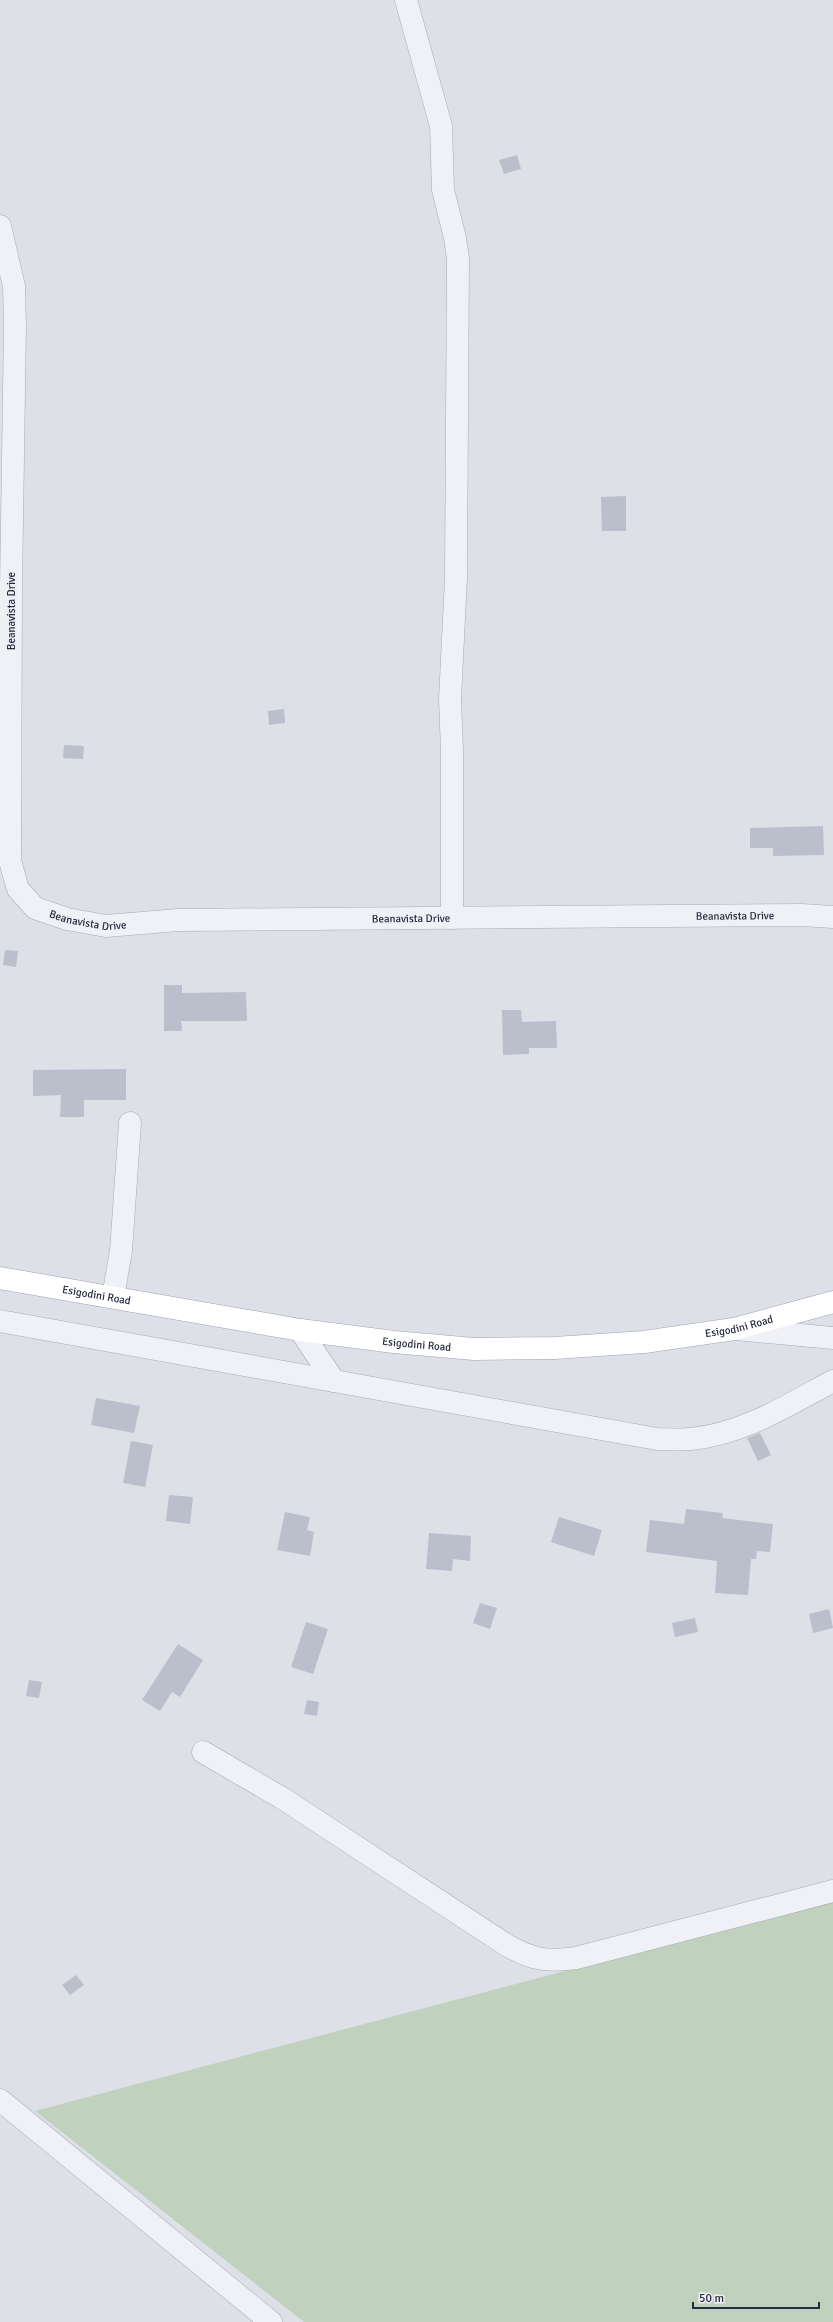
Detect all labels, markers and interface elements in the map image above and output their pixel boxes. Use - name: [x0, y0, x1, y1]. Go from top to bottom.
- street label: Beanavista Drive: [5, 572, 18, 650]
- street label: Beanavista Drive: [47, 907, 127, 933]
- street label: Beanavista Drive: [696, 909, 774, 923]
- street label: Beanavista Drive: [372, 912, 450, 925]
- street label: Esigodini Road: [61, 1283, 132, 1308]
- street label: Esigodini Road: [704, 1313, 775, 1340]
- street label: Esigodini Road: [381, 1335, 452, 1354]
- scale bar: [693, 2284, 819, 2310]
- text: 50 m: [699, 2291, 724, 2306]

